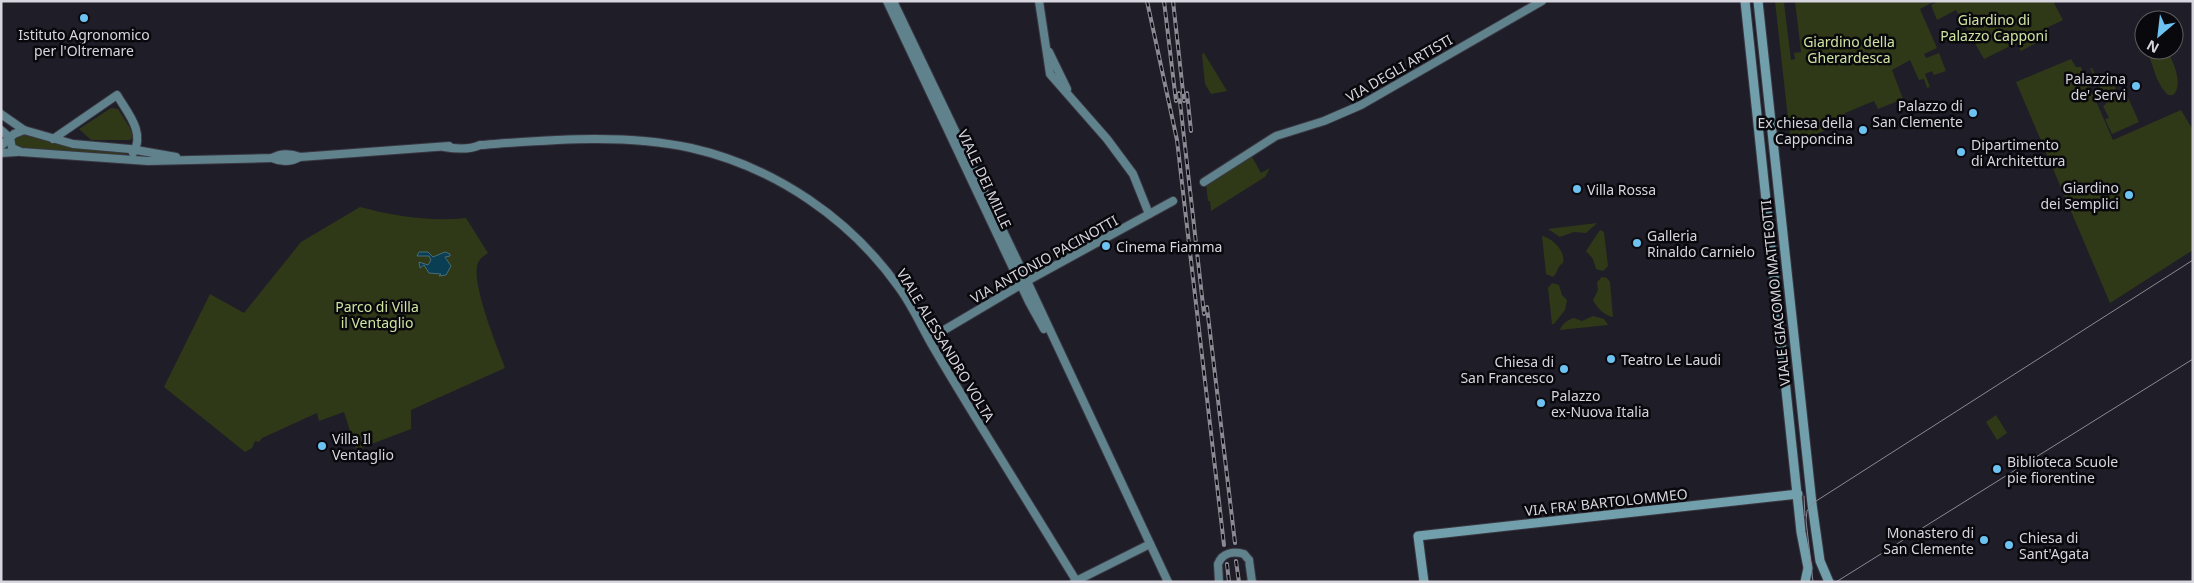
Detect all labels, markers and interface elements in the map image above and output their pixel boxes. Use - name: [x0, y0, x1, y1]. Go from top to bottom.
- park label: Giardino di Palazzo Capponi: [1940, 10, 2048, 45]
- north arrow: [2134, 10, 2184, 60]
- marker: Istituto Agronomico per l'Oltremare: [78, 12, 90, 24]
- place label: Istituto Agronomico per l'Oltremare: [18, 25, 150, 60]
- street label: VIA DEGLI ARTISTI: [1342, 30, 1456, 106]
- park label: Giardino della Gherardesca: [1803, 32, 1895, 67]
- text: N: [2143, 36, 2162, 58]
- place label: Palazzina de' Servi: [2065, 69, 2126, 104]
- marker: Palazzina de' Servi: [2130, 80, 2142, 92]
- place label: Palazzo di San Clemente: [1872, 96, 1963, 131]
- marker: Palazzo di San Clemente: [1967, 107, 1979, 119]
- place label: Ex chiesa della Capponcina: [1758, 113, 1853, 148]
- marker: Ex chiesa della Capponcina: [1857, 124, 1869, 136]
- street label: VIALE DEI MILLE: [954, 126, 1016, 232]
- place label: Dipartimento di Architettura: [1971, 135, 2065, 170]
- marker: Dipartimento di Architettura: [1955, 146, 1967, 158]
- place label: Giardino dei Semplici: [2040, 178, 2119, 213]
- place label: Villa Rossa: [1587, 180, 1656, 199]
- marker: Villa Rossa: [1571, 183, 1583, 195]
- marker: Giardino dei Semplici: [2123, 189, 2135, 201]
- street label: VIALE GIACOMO MATTEOTTI: [1756, 199, 1794, 387]
- street label: VIA ANTONIO PACINOTTI: [967, 210, 1121, 307]
- place label: Galleria Rinaldo Carnielo: [1647, 226, 1755, 261]
- place label: Cinema Fiamma: [1116, 237, 1222, 256]
- marker: Galleria Rinaldo Carnielo: [1631, 237, 1643, 249]
- marker: Cinema Fiamma: [1100, 240, 1112, 252]
- street label: VIALE ALESSANDRO VOLTA: [893, 265, 999, 425]
- park label: Parco di Villa il Ventaglio: [335, 297, 419, 332]
- place label: Teatro Le Laudi: [1621, 350, 1721, 369]
- place label: Chiesa di San Francesco: [1460, 352, 1554, 387]
- marker: Teatro Le Laudi: [1605, 353, 1617, 365]
- marker: Chiesa di San Francesco: [1558, 363, 1570, 375]
- place label: Palazzo ex-Nuova Italia: [1551, 386, 1649, 421]
- marker: Palazzo ex-Nuova Italia: [1535, 397, 1547, 409]
- place label: Villa Il Ventaglio: [332, 429, 394, 464]
- marker: Villa Il Ventaglio: [316, 440, 328, 452]
- place label: Biblioteca Scuole pie fiorentine: [2007, 452, 2118, 487]
- marker: Biblioteca Scuole pie fiorentine: [1991, 463, 2003, 475]
- street label: VIA FRA' BARTOLOMMEO: [1524, 484, 1688, 520]
- place label: Monastero di San Clemente: [1883, 523, 1974, 558]
- place label: Chiesa di Sant'Agata: [2019, 528, 2089, 563]
- marker: Monastero di San Clemente: [1978, 534, 1990, 546]
- marker: Chiesa di Sant'Agata: [2003, 539, 2015, 551]

